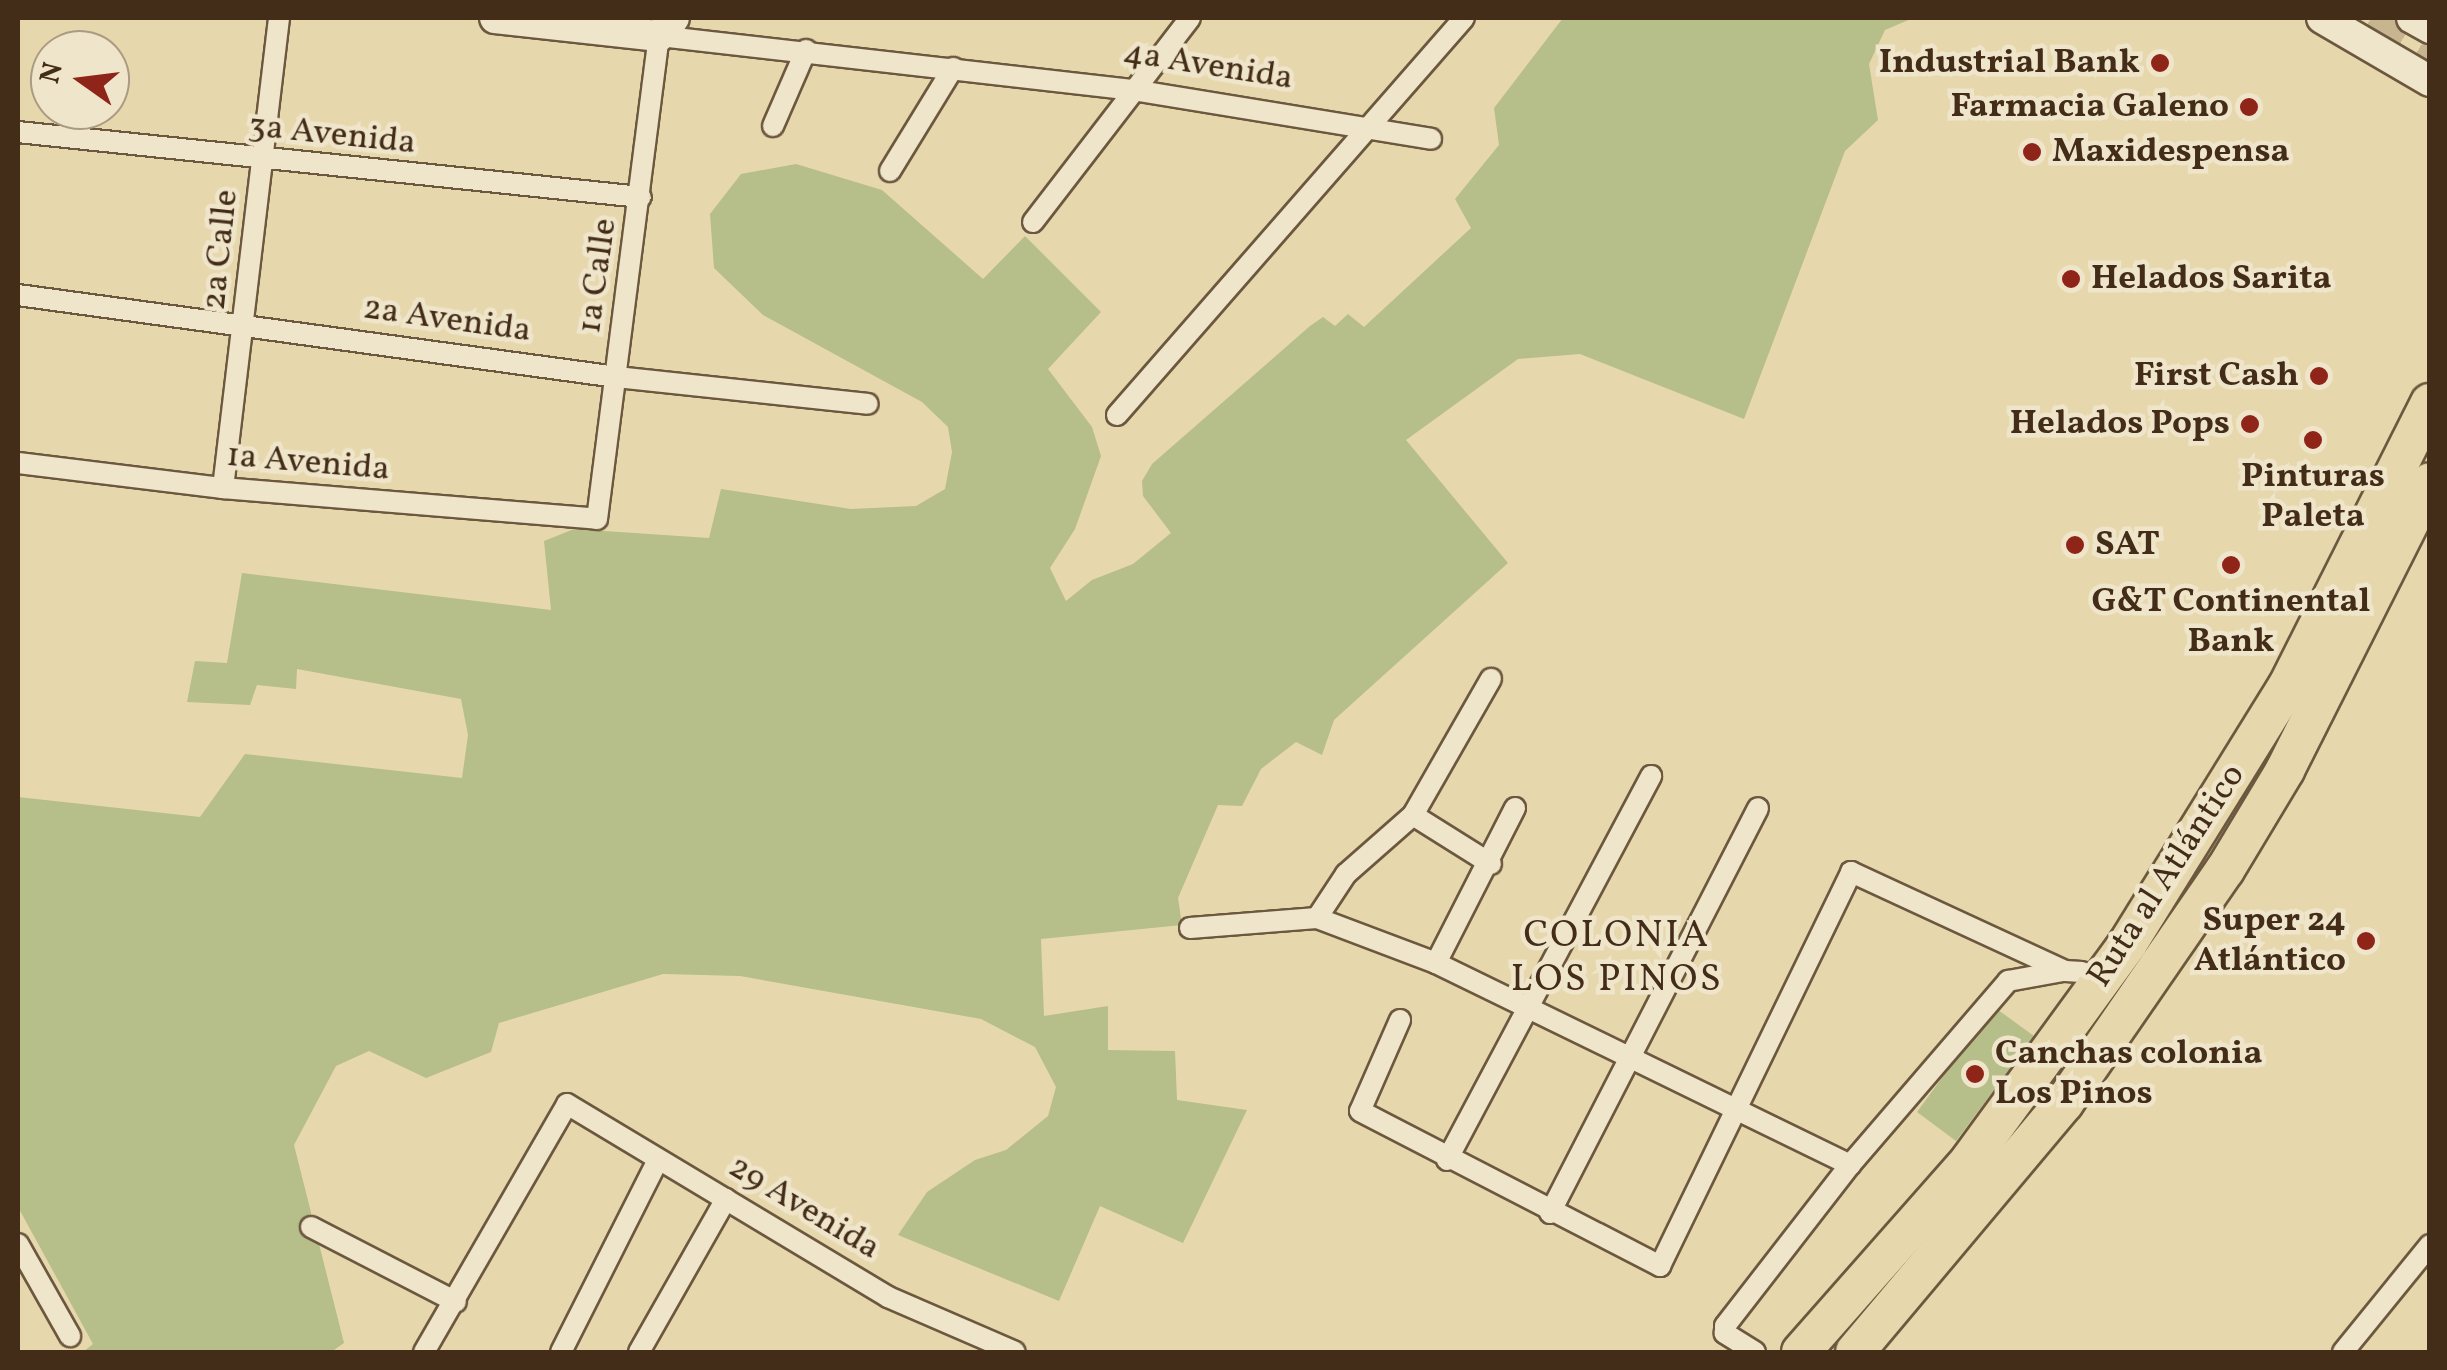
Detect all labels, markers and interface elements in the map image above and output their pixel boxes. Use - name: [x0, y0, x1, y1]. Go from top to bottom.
- north arrow: [30, 30, 130, 130]
- street label: 4a Avenida: [1120, 32, 1296, 100]
- place label: Industrial Bank: [1879, 42, 2140, 84]
- marker: Industrial Bank: [2149, 52, 2171, 74]
- text: N: [31, 59, 74, 88]
- place label: Farmacia Galeno: [1950, 86, 2229, 128]
- marker: Farmacia Galeno: [2238, 96, 2260, 118]
- street label: 3a Avenida: [246, 105, 418, 165]
- place label: Maxidespensa: [2052, 131, 2290, 173]
- marker: Maxidespensa: [2021, 141, 2043, 163]
- street label: 2a Calle: [194, 188, 248, 312]
- street label: 1a Calle: [569, 216, 627, 336]
- place label: Helados Sarita: [2091, 258, 2332, 300]
- marker: Helados Sarita: [2060, 268, 2082, 290]
- street label: 2a Avenida: [360, 287, 534, 353]
- place label: First Cash: [2134, 355, 2299, 397]
- marker: First Cash: [2308, 365, 2330, 387]
- place label: Helados Pops: [2010, 403, 2230, 445]
- marker: Helados Pops: [2239, 413, 2261, 435]
- marker: Pinturas Paleta: [2302, 429, 2324, 451]
- street label: 1a Avenida: [225, 435, 391, 491]
- place label: Pinturas Paleta: [2241, 456, 2385, 538]
- place label: SAT: [2095, 524, 2160, 566]
- marker: SAT: [2064, 534, 2086, 556]
- marker: G&T Continental Bank: [2220, 554, 2242, 576]
- place label: G&T Continental Bank: [2091, 581, 2371, 663]
- street label: Ruta al Atlántico: [2079, 757, 2255, 995]
- place label: Super 24 Atlántico: [2194, 900, 2346, 982]
- district label: COLONIA LOS PINOS: [1511, 914, 1723, 1004]
- marker: Super 24 Atlántico: [2355, 930, 2377, 952]
- place label: Canchas colonia Los Pinos: [1995, 1033, 2263, 1115]
- marker: Canchas colonia Los Pinos: [1964, 1063, 1986, 1085]
- street label: 29 Avenida: [721, 1146, 887, 1270]

